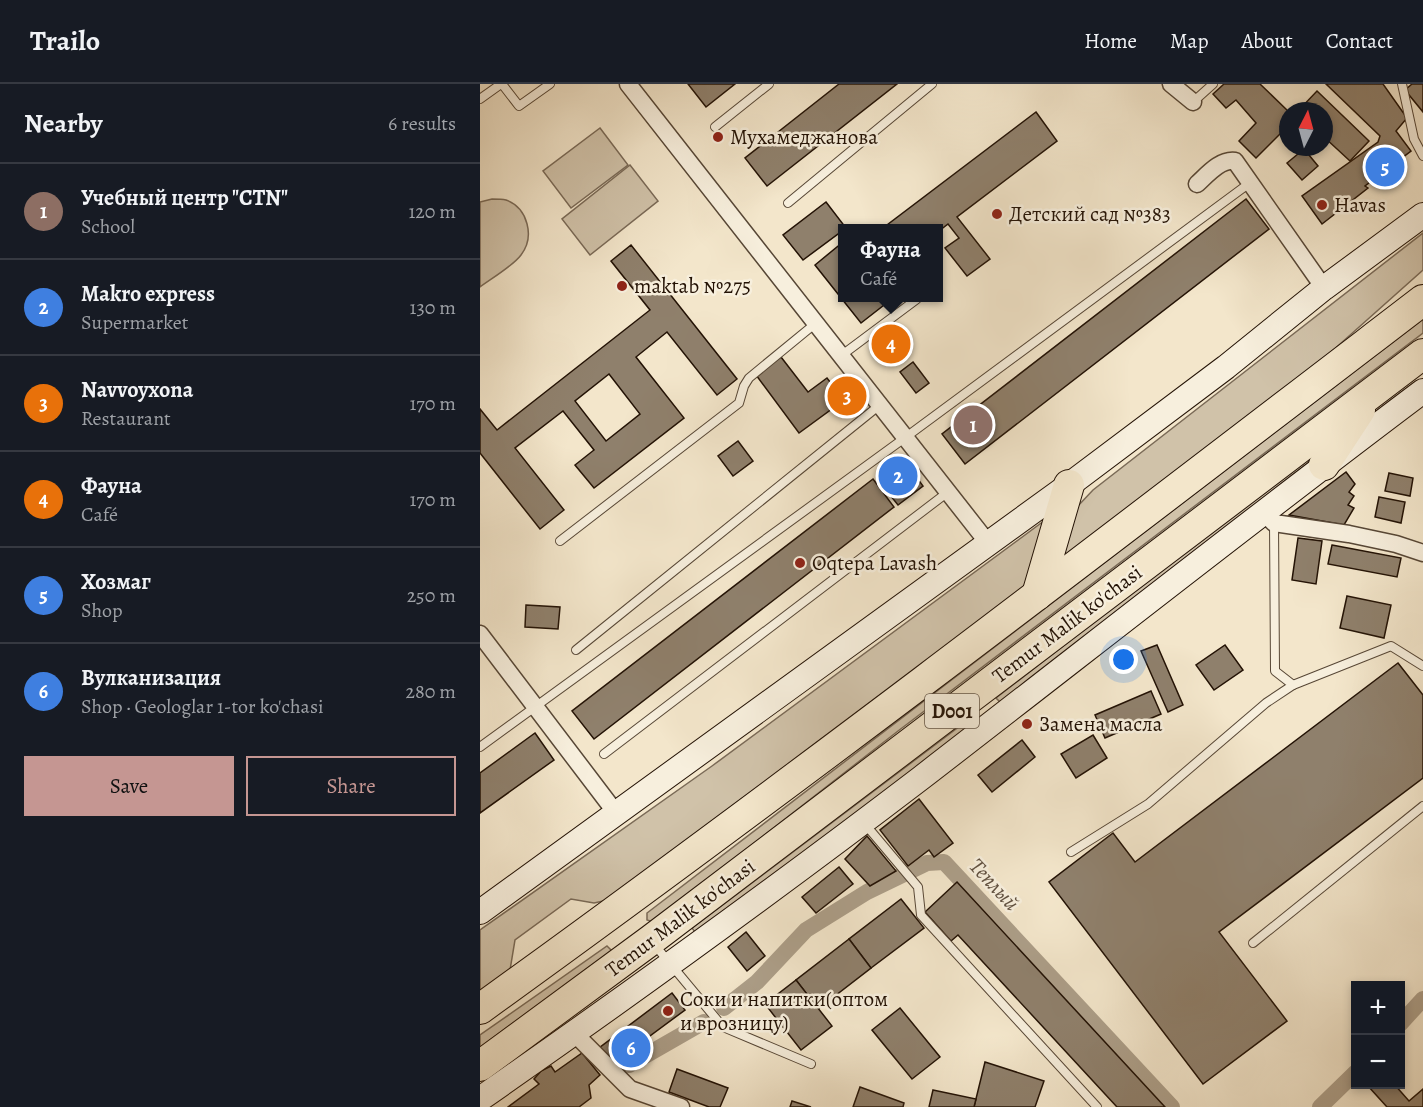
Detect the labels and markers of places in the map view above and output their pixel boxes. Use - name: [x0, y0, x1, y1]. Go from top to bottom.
- place label: Мухамеджанова: [730, 123, 878, 151]
- marker: Мухамеджанова: [711, 130, 725, 144]
- pin: 5: [1366, 144, 1404, 190]
- place label: Havas: [1334, 191, 1386, 219]
- marker: Havas: [1315, 198, 1329, 212]
- place label: Детский сад №383: [1009, 200, 1171, 228]
- marker: Детский сад №383: [990, 207, 1004, 221]
- place label: maktab №275: [634, 272, 751, 300]
- marker: maktab №275: [615, 279, 629, 293]
- pin: 4: [872, 322, 910, 366]
- pin: 3: [828, 374, 866, 418]
- pin: 1: [954, 402, 992, 448]
- pin: 2: [878, 454, 918, 498]
- place label: Oqtepa Lavash: [812, 549, 937, 577]
- marker: Oqtepa Lavash: [793, 556, 807, 570]
- place label: Замена масла: [1039, 710, 1163, 738]
- marker: Замена масла: [1020, 717, 1034, 731]
- place label: Соки и напитки(оптом и врозницу): [680, 985, 888, 1037]
- marker: Соки и напитки(оптом и врозницу): [661, 1004, 675, 1018]
- pin: 6: [612, 1026, 650, 1070]

